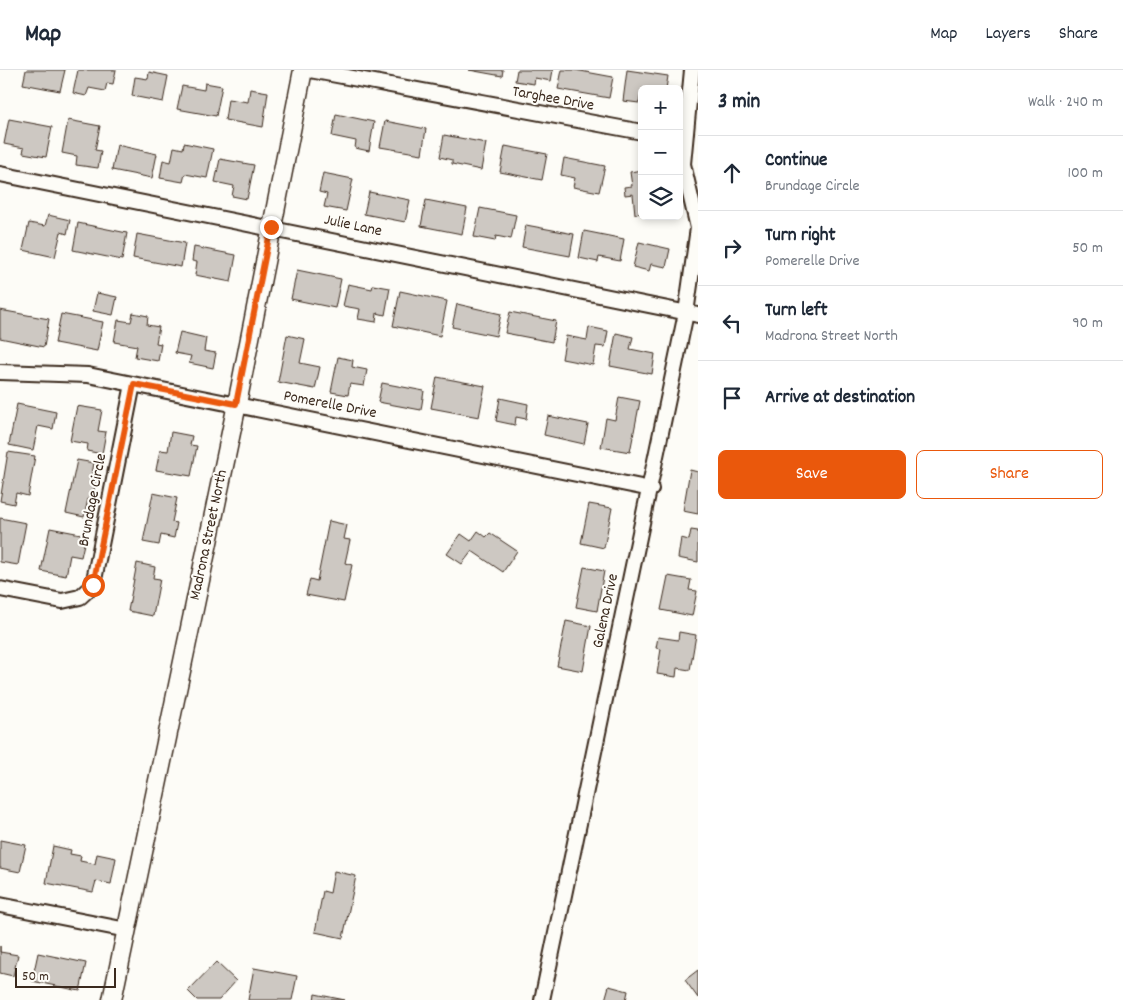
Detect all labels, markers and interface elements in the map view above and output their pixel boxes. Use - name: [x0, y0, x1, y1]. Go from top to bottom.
- text: Map: [25, 18, 61, 52]
- text: Map: [930, 22, 957, 47]
- text: Layers: [985, 22, 1031, 47]
- text: Share: [1059, 22, 1098, 47]
- street label: Targhee Drive: [510, 80, 596, 118]
- map controls: [638, 85, 683, 220]
- button: +: [638, 85, 683, 130]
- text: 3 min: [718, 88, 760, 118]
- text: Walk · 240 m: [1028, 91, 1103, 114]
- button: −: [638, 130, 683, 175]
- text: Continue: [765, 148, 827, 175]
- icon: ahead: [718, 159, 746, 187]
- text: 100 m: [1067, 162, 1103, 185]
- button: layers: [638, 175, 683, 220]
- text: Brundage Circle: [765, 175, 860, 198]
- street label: Julie Lane: [322, 209, 384, 243]
- route end: [260, 216, 283, 239]
- text: Turn right: [765, 223, 836, 250]
- icon: right: [718, 234, 746, 262]
- text: 50 m: [1072, 237, 1103, 260]
- text: Pomerelle Drive: [765, 250, 860, 273]
- text: Turn left: [765, 298, 828, 325]
- icon: left: [718, 309, 746, 337]
- text: 90 m: [1072, 312, 1103, 335]
- text: Madrona Street North: [765, 325, 898, 348]
- icon: arrive: [718, 384, 746, 412]
- street label: Pomerelle Drive: [281, 385, 379, 425]
- text: Arrive at destination: [765, 385, 915, 412]
- button: Save: [718, 450, 906, 499]
- button: Share: [916, 450, 1103, 499]
- street label: Brundage Circle: [73, 451, 113, 549]
- street label: Madrona Street North: [184, 468, 234, 602]
- street label: Galena Drive: [587, 572, 625, 650]
- route start: [82, 574, 105, 597]
- scale bar: [15, 965, 116, 988]
- text: 50 m: [22, 967, 49, 987]

